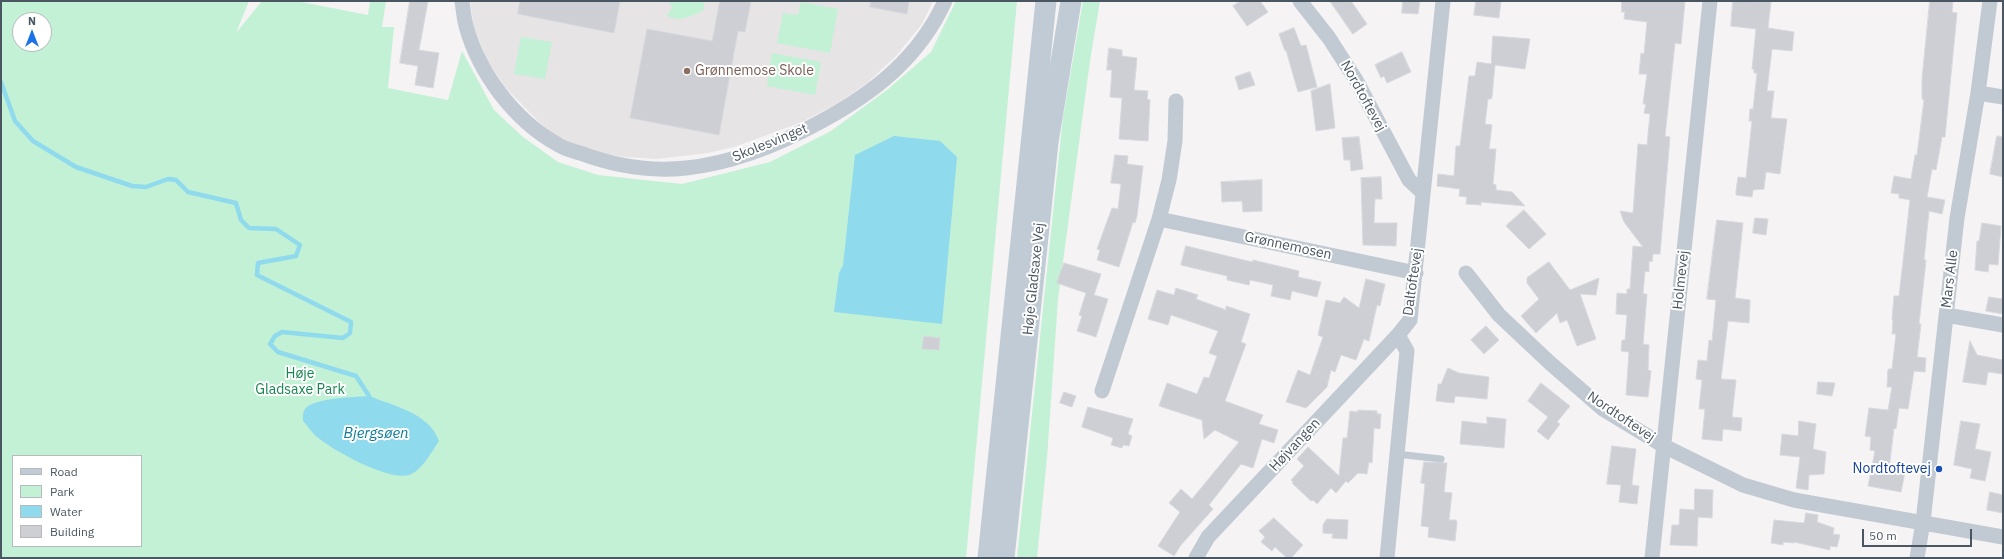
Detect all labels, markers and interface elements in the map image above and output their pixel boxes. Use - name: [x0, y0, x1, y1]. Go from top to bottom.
- north arrow: [12, 12, 52, 52]
- text: N: [28, 14, 36, 28]
- street label: Nordtoftevej: [1337, 58, 1389, 134]
- place label: Grønnemose Skole: [695, 63, 814, 79]
- marker: Grønnemose Skole: [682, 66, 692, 76]
- street label: Skolesvinget: [730, 120, 810, 166]
- street label: Høje Gladsaxe Vej: [1020, 222, 1048, 336]
- street label: Grønnemosen: [1243, 229, 1333, 263]
- street label: Daltoftevej: [1400, 247, 1426, 317]
- street label: Mars Alle: [1938, 249, 1962, 309]
- street label: Holmevej: [1670, 250, 1692, 310]
- park label: Høje Gladsaxe Park: [255, 366, 345, 398]
- street label: Nordtoftevej: [1584, 388, 1658, 446]
- street label: Højvangen: [1266, 415, 1324, 475]
- water label: Bjergsøen: [343, 425, 409, 443]
- legend: [12, 455, 142, 547]
- place label: Nordtoftevej: [1853, 461, 1931, 477]
- text: Road: [50, 464, 78, 479]
- marker: Nordtoftevej: [1934, 464, 1944, 474]
- text: Park: [50, 484, 74, 499]
- text: Water: [50, 504, 82, 519]
- scale bar: [1864, 521, 1974, 547]
- text: Building: [50, 524, 94, 539]
- text: 50 m: [1869, 528, 1897, 543]

